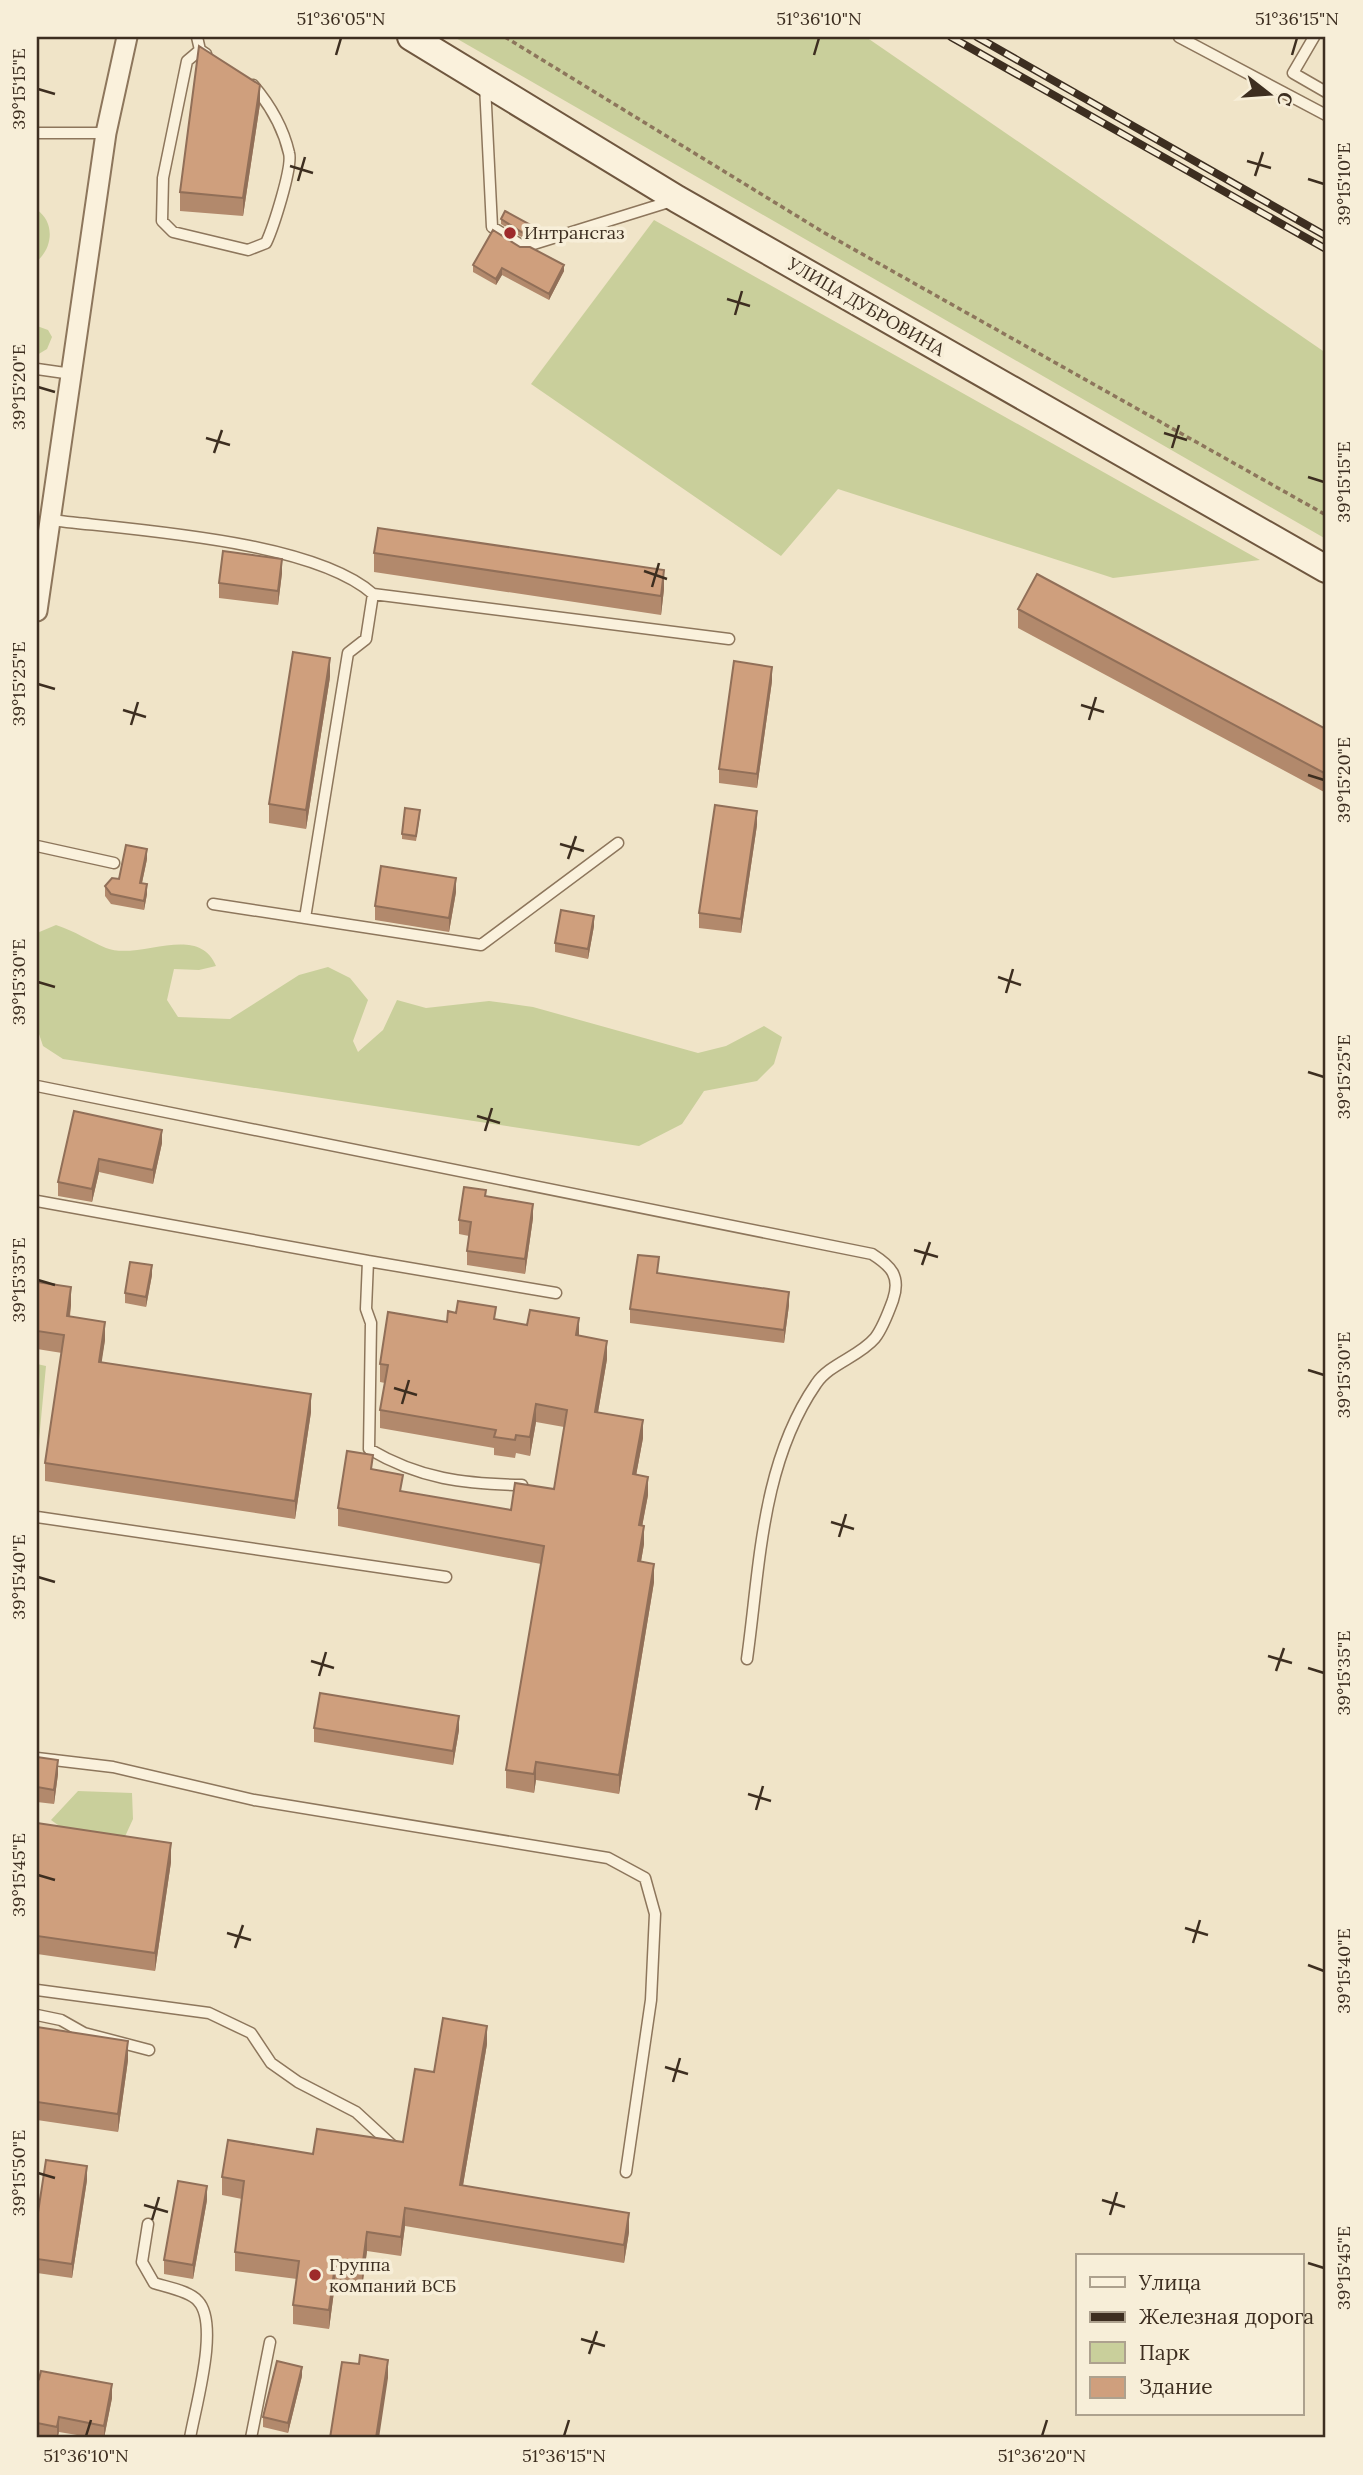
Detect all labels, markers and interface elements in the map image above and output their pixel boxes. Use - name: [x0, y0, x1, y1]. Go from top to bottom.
- text: 51°36'05"N: [297, 7, 385, 30]
- text: 51°36'10"N: [776, 7, 862, 30]
- text: 51°36'15"N: [1255, 7, 1339, 30]
- text: 39°15'15"E: [7, 48, 30, 130]
- north arrow: [1234, 60, 1304, 130]
- text: С: [1272, 89, 1299, 109]
- text: 39°15'10"E: [1332, 143, 1355, 225]
- place label: Интрансгаз: [524, 221, 624, 244]
- marker: Интрансгаз: [502, 225, 518, 241]
- street label: УЛИЦА ДУБРОВИНА: [783, 252, 950, 361]
- text: 39°15'20"E: [7, 344, 30, 430]
- text: 39°15'15"E: [1332, 441, 1355, 523]
- text: 39°15'25"E: [7, 642, 30, 726]
- text: 39°15'20"E: [1332, 737, 1355, 823]
- text: 39°15'30"E: [7, 939, 30, 1025]
- text: 39°15'25"E: [1332, 1035, 1355, 1119]
- text: 39°15'35"E: [7, 1237, 30, 1323]
- text: 39°15'30"E: [1332, 1332, 1355, 1418]
- text: 39°15'40"E: [7, 1534, 30, 1620]
- text: 39°15'35"E: [1332, 1630, 1355, 1716]
- text: 39°15'45"E: [7, 1833, 30, 1917]
- text: 39°15'40"E: [1332, 1928, 1355, 2014]
- text: 39°15'50"E: [7, 2130, 30, 2216]
- text: 39°15'45"E: [1332, 2226, 1355, 2310]
- place label: Группа компаний ВСБ: [329, 2253, 456, 2297]
- legend: [1076, 2254, 1304, 2416]
- marker: Группа компаний ВСБ: [307, 2267, 323, 2283]
- text: Улица: [1138, 2269, 1201, 2296]
- text: Железная дорога: [1139, 2303, 1314, 2330]
- text: Парк: [1139, 2339, 1190, 2366]
- text: Здание: [1139, 2373, 1213, 2400]
- text: 51°36'10"N: [43, 2444, 129, 2467]
- text: 51°36'15"N: [522, 2444, 606, 2467]
- text: 51°36'20"N: [998, 2444, 1086, 2467]

